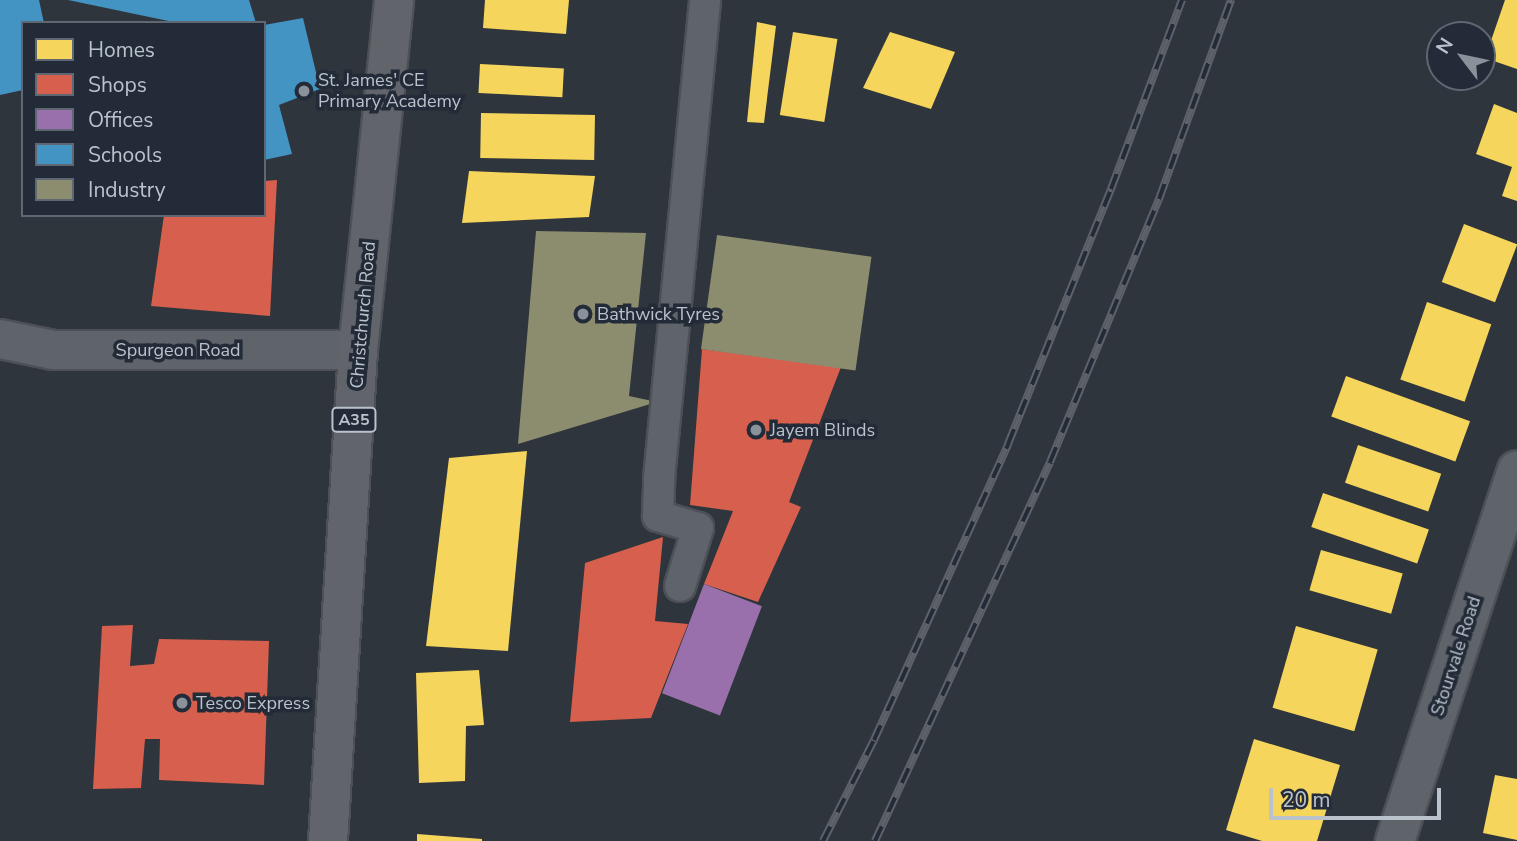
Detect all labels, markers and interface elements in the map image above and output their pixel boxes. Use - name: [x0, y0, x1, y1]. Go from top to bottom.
- legend: [21, 21, 266, 217]
- north arrow: [1426, 21, 1496, 91]
- text: N: [1430, 33, 1460, 59]
- text: Homes: [88, 36, 155, 64]
- place label: St. James' CE Primary Academy: [318, 70, 461, 112]
- text: Shops: [88, 71, 147, 99]
- marker: St. James' CE Primary Academy: [296, 83, 312, 99]
- text: Offices: [88, 106, 153, 134]
- text: Schools: [88, 141, 162, 169]
- text: Industry: [88, 176, 166, 204]
- street label: Christchurch Road: [346, 240, 380, 390]
- place label: Bathwick Tyres: [597, 303, 720, 325]
- marker: Bathwick Tyres: [575, 306, 591, 322]
- street label: Spurgeon Road: [116, 339, 240, 361]
- road number: A35: [331, 408, 377, 432]
- place label: Jayem Blinds: [770, 419, 875, 441]
- marker: Jayem Blinds: [748, 422, 764, 438]
- street label: Stourvale Road: [1427, 594, 1485, 718]
- place label: Tesco Express: [196, 692, 310, 714]
- marker: Tesco Express: [174, 695, 190, 711]
- scale bar: [1272, 774, 1444, 818]
- text: 20 m: [1282, 786, 1331, 814]

